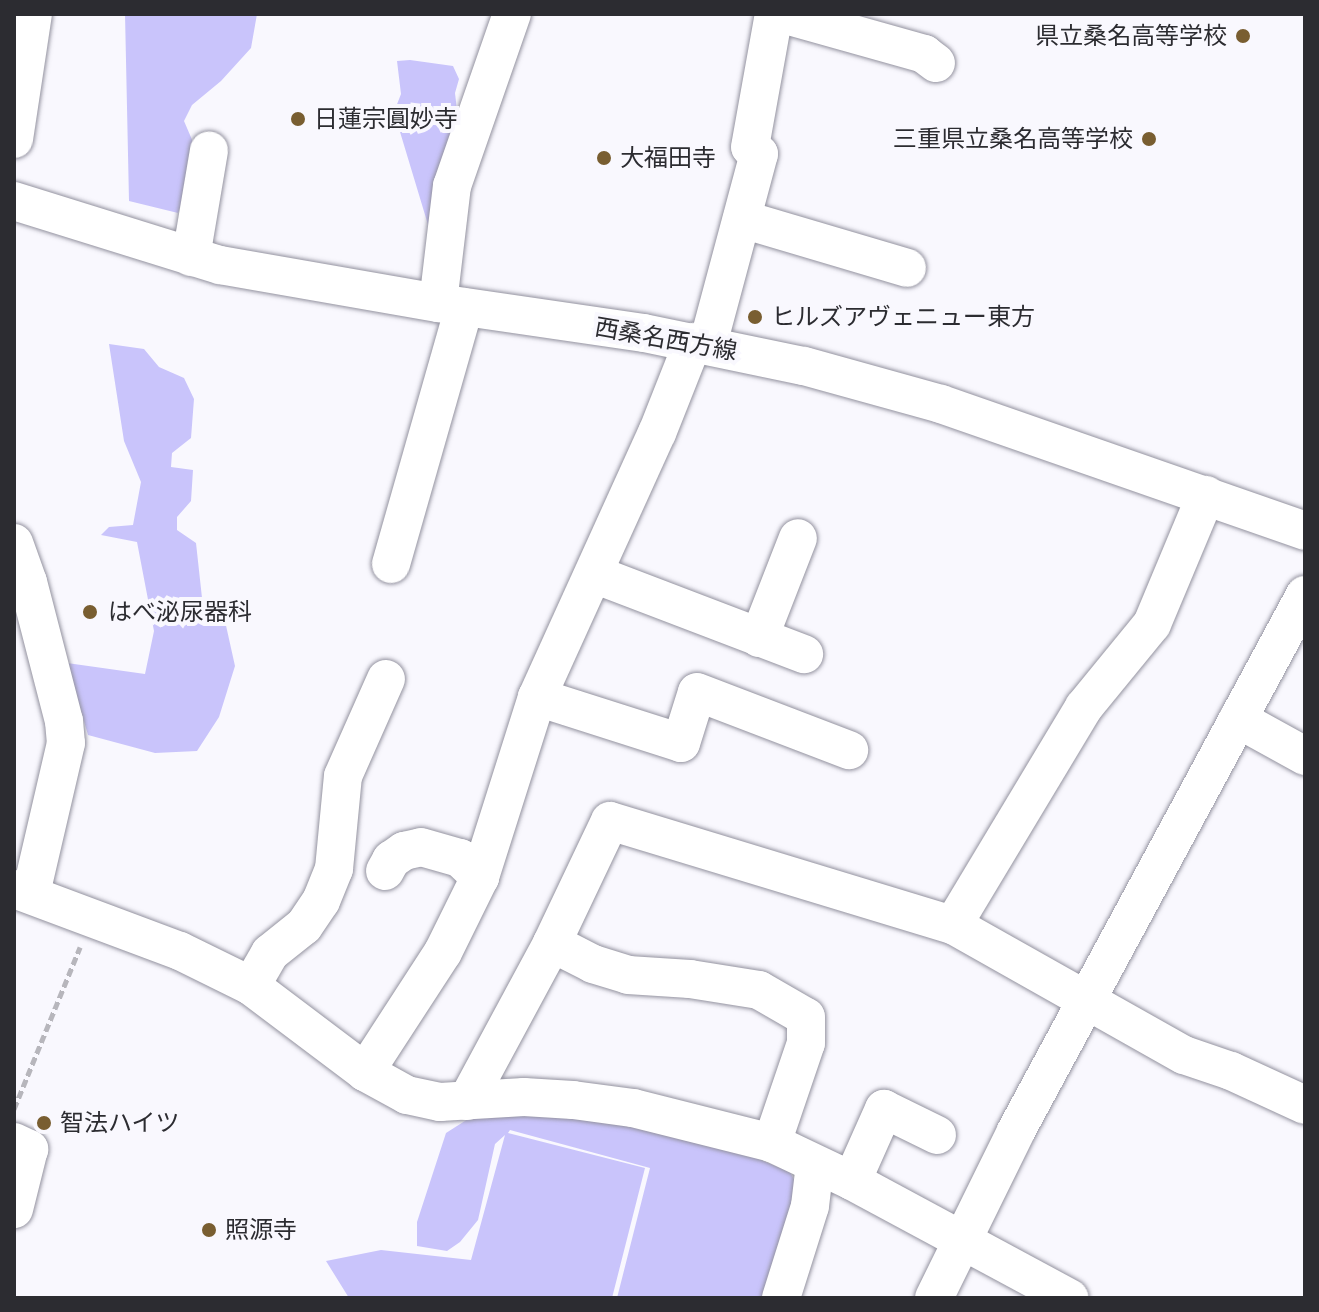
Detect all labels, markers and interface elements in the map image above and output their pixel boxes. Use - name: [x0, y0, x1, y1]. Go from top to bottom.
- place label: 県立桑名高等学校: [1035, 22, 1227, 50]
- marker: 県立桑名高等学校: [1234, 27, 1252, 45]
- place label: 日蓮宗圓妙寺: [314, 105, 458, 133]
- marker: 日蓮宗圓妙寺: [289, 110, 307, 128]
- place label: 三重県立桑名高等学校: [893, 125, 1133, 153]
- marker: 三重県立桑名高等学校: [1140, 130, 1158, 148]
- place label: 大福田寺: [620, 144, 716, 172]
- marker: 大福田寺: [595, 149, 613, 167]
- place label: ヒルズアヴェニュー東方: [771, 303, 1035, 331]
- marker: ヒルズアヴェニュー東方: [746, 308, 764, 326]
- street label: 西桑名西方線: [593, 312, 739, 366]
- place label: はべ泌尿器科: [108, 598, 252, 626]
- marker: はべ泌尿器科: [79, 601, 101, 623]
- place label: 智法ハイツ: [60, 1109, 180, 1137]
- marker: 智法ハイツ: [35, 1114, 53, 1132]
- place label: 照源寺: [225, 1216, 297, 1244]
- marker: 照源寺: [200, 1221, 218, 1239]

